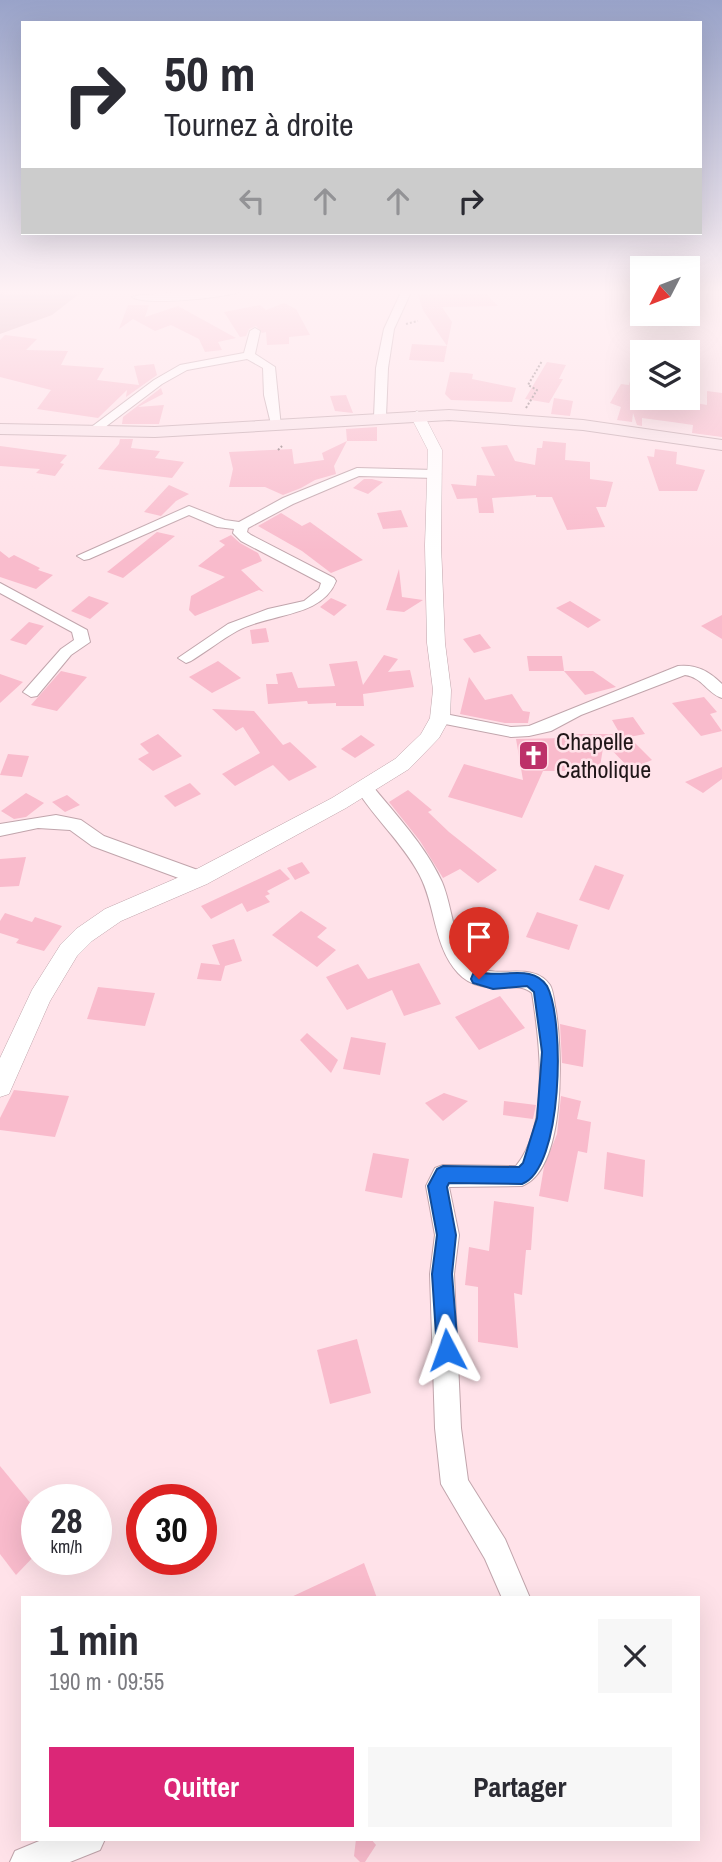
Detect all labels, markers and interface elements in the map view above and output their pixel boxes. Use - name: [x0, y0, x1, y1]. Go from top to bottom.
- text: 50 m: [164, 40, 256, 106]
- icon: right: [49, 49, 140, 140]
- text: Tournez à droite: [164, 103, 354, 146]
- icon: left: [233, 182, 271, 220]
- icon: ahead: [306, 182, 344, 220]
- icon: ahead: [379, 182, 417, 220]
- icon: right: [452, 182, 490, 220]
- north arrow: [630, 256, 700, 326]
- map controls: [630, 256, 700, 410]
- button: layers: [630, 340, 700, 410]
- place label: Chapelle Catholique: [556, 725, 651, 785]
- church icon: Chapelle Catholique: [516, 738, 550, 772]
- pin: [449, 907, 509, 979]
- icon: arrive: [460, 918, 498, 956]
- position arrow: [410, 1313, 484, 1387]
- speed limit sign: 30: [126, 1484, 217, 1575]
- text: 28: [51, 1497, 82, 1544]
- text: km/h: [51, 1534, 83, 1559]
- text: 1 min: [49, 1612, 139, 1668]
- button: close: [598, 1619, 672, 1693]
- text: 190 m · 09:55: [49, 1666, 164, 1697]
- button: Quitter: [49, 1747, 354, 1827]
- button: Partager: [368, 1747, 672, 1827]

